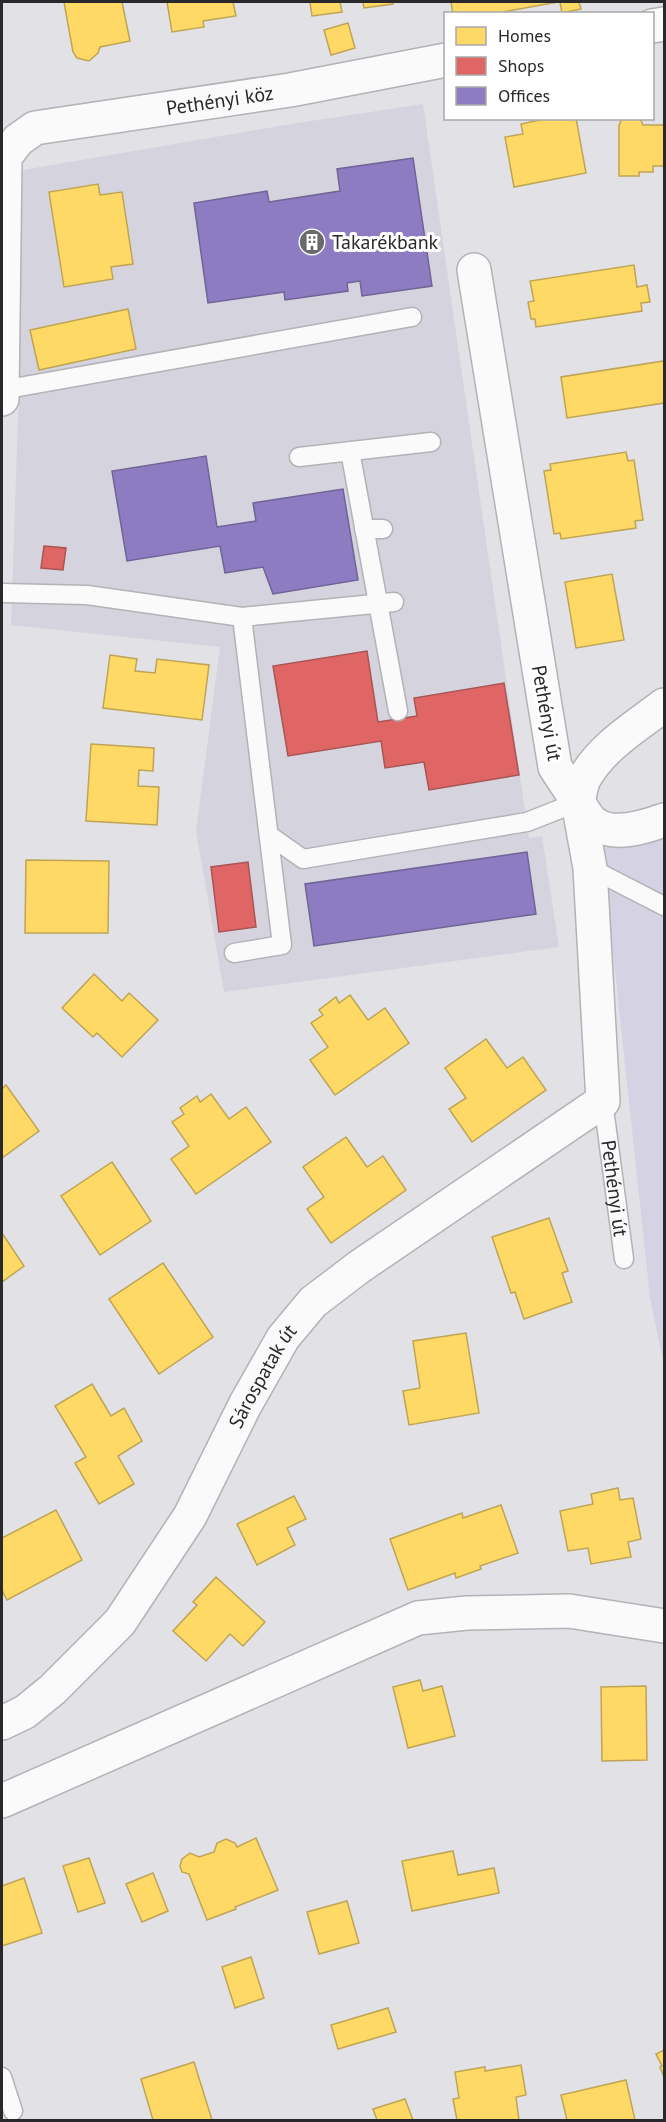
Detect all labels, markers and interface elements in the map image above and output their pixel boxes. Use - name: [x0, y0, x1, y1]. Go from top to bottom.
- legend: [444, 12, 654, 120]
- text: Homes: [498, 24, 551, 47]
- text: Shops: [498, 54, 544, 77]
- street label: Pethényi köz: [164, 80, 275, 121]
- text: Offices: [498, 84, 550, 107]
- building icon: Takarékbank: [297, 227, 327, 257]
- place label: Takarékbank: [332, 229, 439, 255]
- street label: Pethényi út: [526, 663, 568, 763]
- street label: Pethényi út: [595, 1138, 634, 1238]
- street label: Sárospatak út: [223, 1318, 302, 1433]

